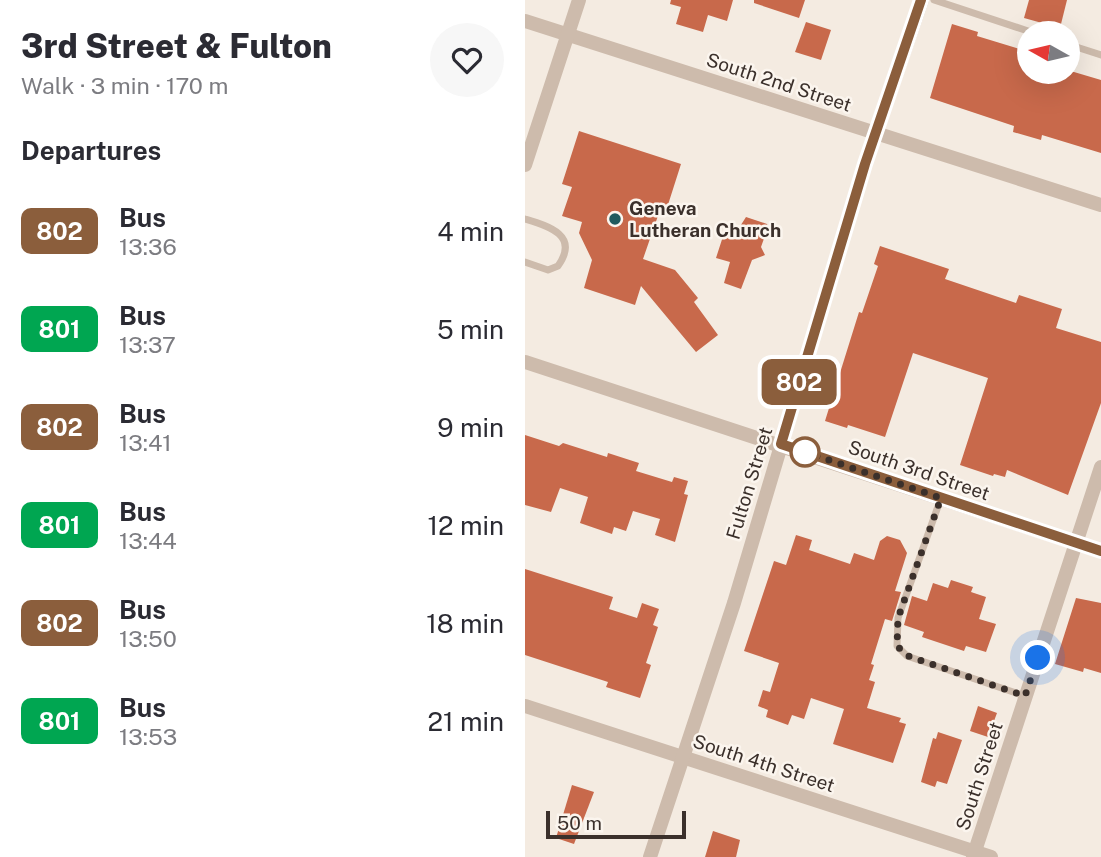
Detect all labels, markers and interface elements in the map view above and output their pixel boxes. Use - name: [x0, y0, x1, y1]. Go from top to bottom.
- north arrow: [1017, 21, 1080, 84]
- map controls: [1017, 21, 1080, 84]
- button: heart: [430, 23, 504, 97]
- text: 3rd Street & Fulton: [21, 27, 332, 65]
- street label: South 2nd Street: [704, 48, 854, 116]
- text: Walk · 3 min · 170 m: [21, 72, 228, 99]
- text: Departures: [21, 135, 161, 166]
- place label: Geneva Lutheran Church: [629, 197, 781, 241]
- text: Bus: [119, 202, 166, 233]
- marker: Geneva Lutheran Church: [607, 211, 623, 227]
- text: 4 min: [437, 216, 504, 247]
- text: 802: [36, 217, 83, 245]
- text: 13:36: [119, 233, 177, 260]
- text: Bus: [119, 300, 166, 331]
- text: 5 min: [437, 314, 504, 345]
- text: 801: [39, 315, 80, 343]
- text: 13:37: [119, 331, 176, 358]
- line badge: 802: [759, 359, 839, 405]
- text: 802: [776, 368, 822, 396]
- text: Bus: [119, 398, 166, 429]
- text: 9 min: [437, 412, 504, 443]
- text: 802: [36, 413, 83, 441]
- street label: Fulton Street: [721, 424, 777, 542]
- text: 13:41: [119, 429, 172, 456]
- street label: South 3rd Street: [845, 435, 993, 505]
- unlabelled marker: [790, 437, 820, 467]
- text: Bus: [119, 496, 166, 527]
- text: 12 min: [428, 510, 504, 541]
- text: 801: [39, 511, 80, 539]
- text: 13:44: [119, 527, 177, 554]
- text: Bus: [119, 594, 166, 625]
- text: 18 min: [426, 608, 504, 639]
- text: 802: [36, 609, 83, 637]
- text: 13:50: [119, 625, 177, 652]
- your location: [1020, 640, 1055, 675]
- text: Bus: [119, 692, 166, 723]
- text: 21 min: [428, 706, 504, 737]
- text: 801: [39, 707, 80, 735]
- street label: South Street: [951, 719, 1007, 833]
- text: 13:53: [119, 723, 177, 750]
- street label: South 4th Street: [690, 730, 838, 796]
- scale bar: [546, 808, 686, 840]
- text: 50 m: [557, 812, 602, 834]

